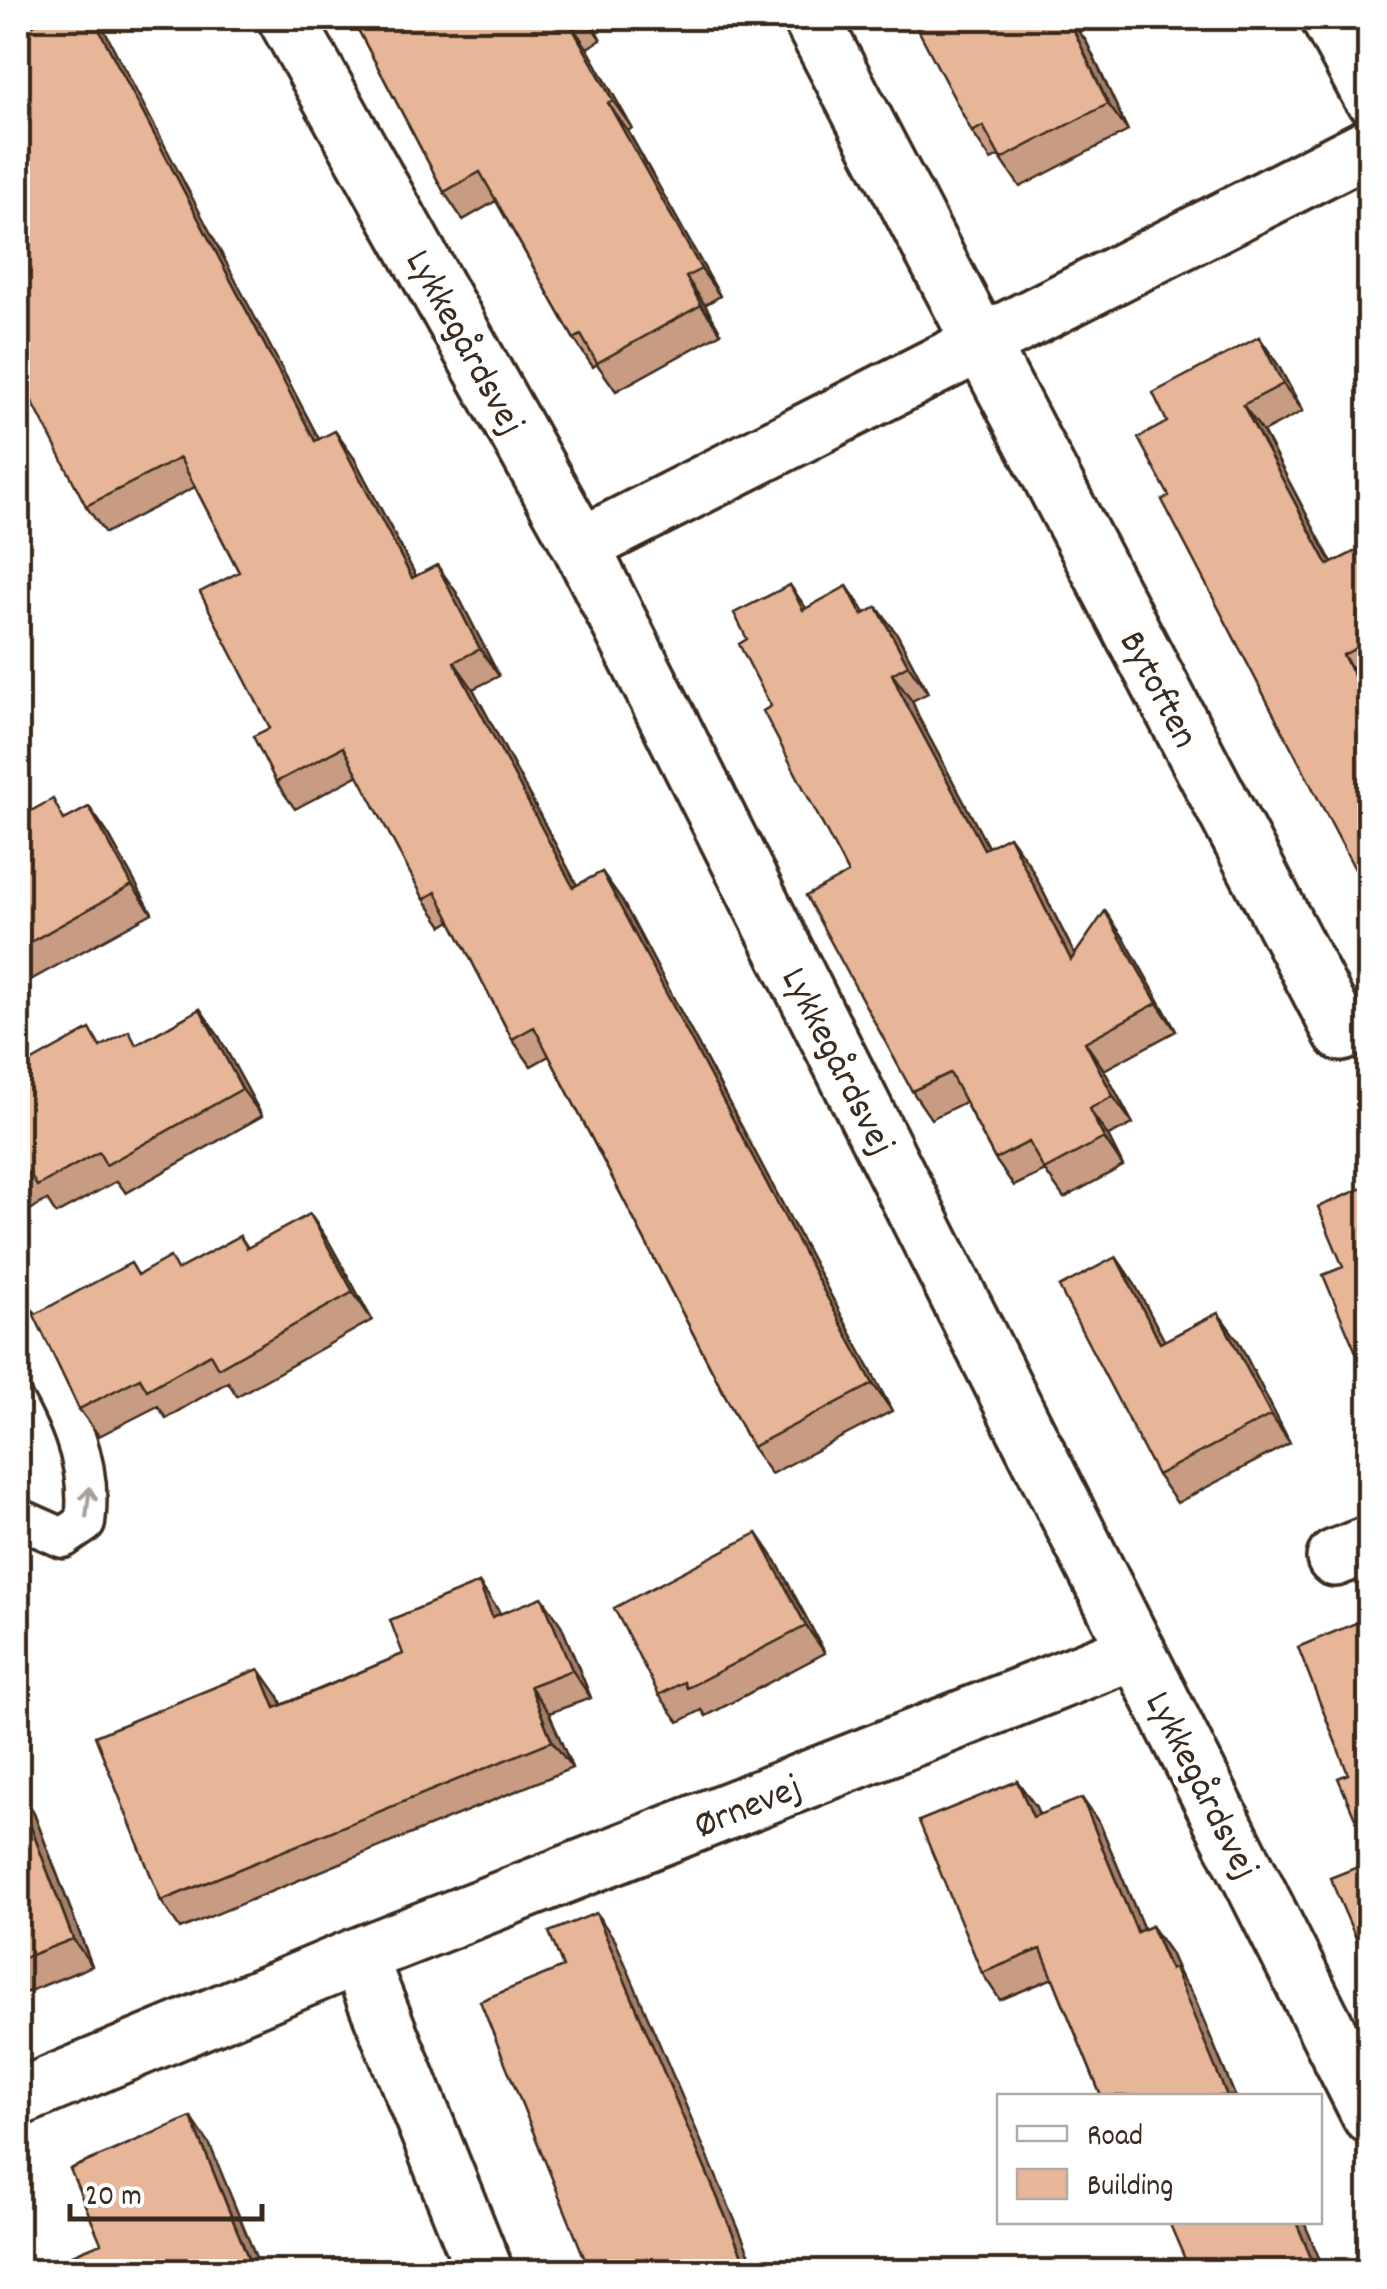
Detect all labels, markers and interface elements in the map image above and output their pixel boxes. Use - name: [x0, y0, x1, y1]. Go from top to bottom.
- street label: Lykkegårdsvej: [388, 241, 536, 447]
- street label: Bytoften: [1102, 622, 1210, 759]
- street label: Lykkegårdsvej: [764, 959, 906, 1166]
- one-way arrow: [79, 1487, 98, 1519]
- street label: Lykkegårdsvej: [1128, 1683, 1270, 1890]
- street label: Ørnevej: [687, 1763, 811, 1855]
- legend: [997, 2094, 1322, 2224]
- text: Road: [1087, 2117, 1143, 2160]
- scale bar: [70, 2159, 262, 2221]
- text: Building: [1087, 2167, 1173, 2210]
- text: 20 m: [85, 2177, 142, 2220]

